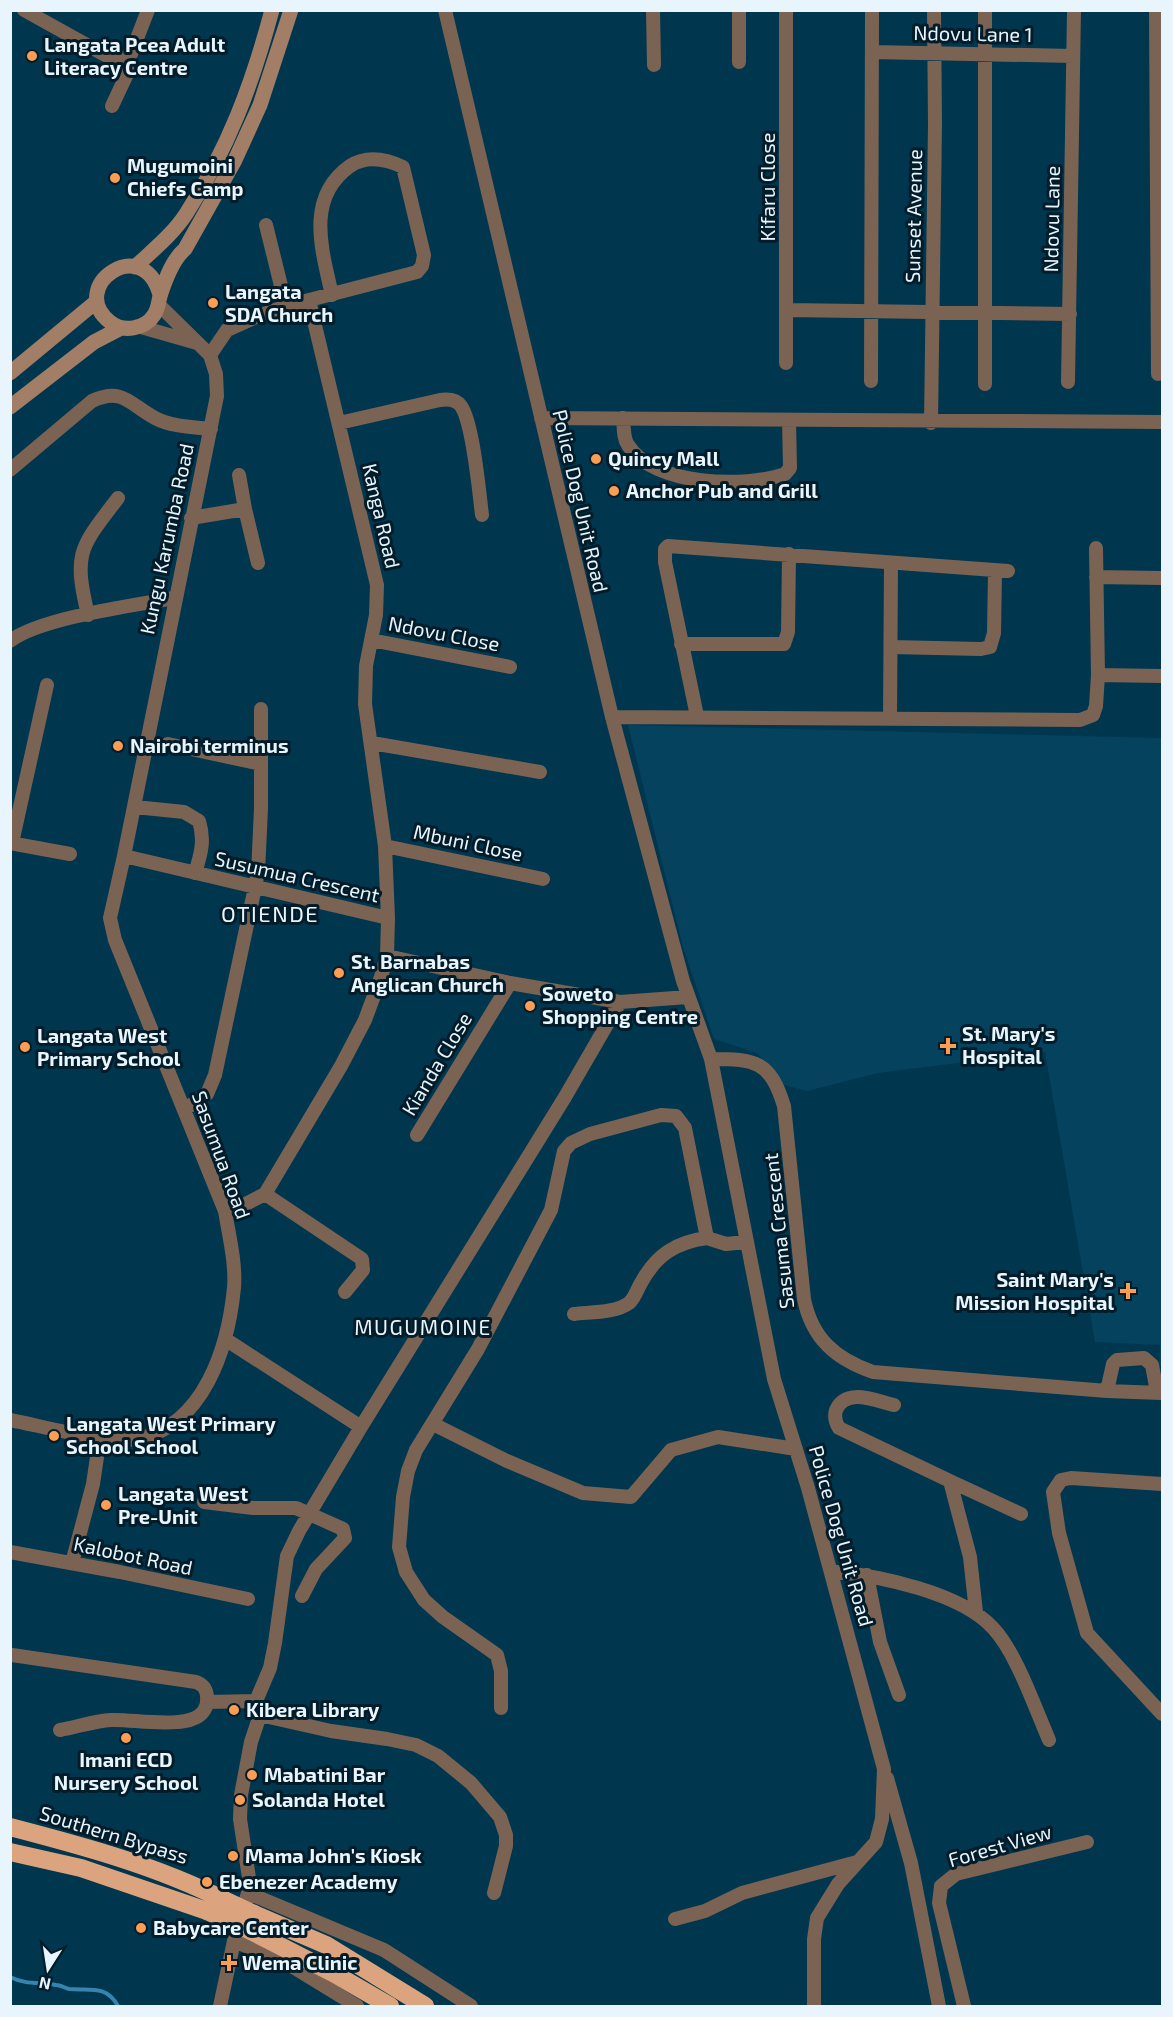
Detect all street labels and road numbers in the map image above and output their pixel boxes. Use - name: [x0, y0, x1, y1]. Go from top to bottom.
- street label: Ndovu Lane 1: [913, 20, 1033, 46]
- street label: Kifaru Close: [755, 133, 779, 241]
- street label: Sunset Avenue: [900, 149, 926, 283]
- street label: Ndovu Lane: [1038, 165, 1064, 273]
- street label: Police Dog Unit Road: [548, 407, 614, 595]
- street label: Kungu Karumba Road: [134, 441, 198, 636]
- street label: Kanga Road: [358, 461, 406, 571]
- street label: Ndovu Close: [387, 610, 502, 656]
- street label: Mbuni Close: [411, 819, 525, 865]
- street label: Susumua Crescent: [213, 845, 382, 907]
- street label: Kianda Close: [396, 1008, 476, 1119]
- street label: Sasumua Road: [188, 1088, 256, 1222]
- street label: Sasuma Crescent: [758, 1152, 798, 1310]
- street label: Police Dog Unit Road: [805, 1443, 879, 1629]
- street label: Kalobot Road: [72, 1531, 195, 1579]
- street label: Southern Bypass: [37, 1800, 191, 1868]
- street label: Forest View: [945, 1819, 1054, 1871]

